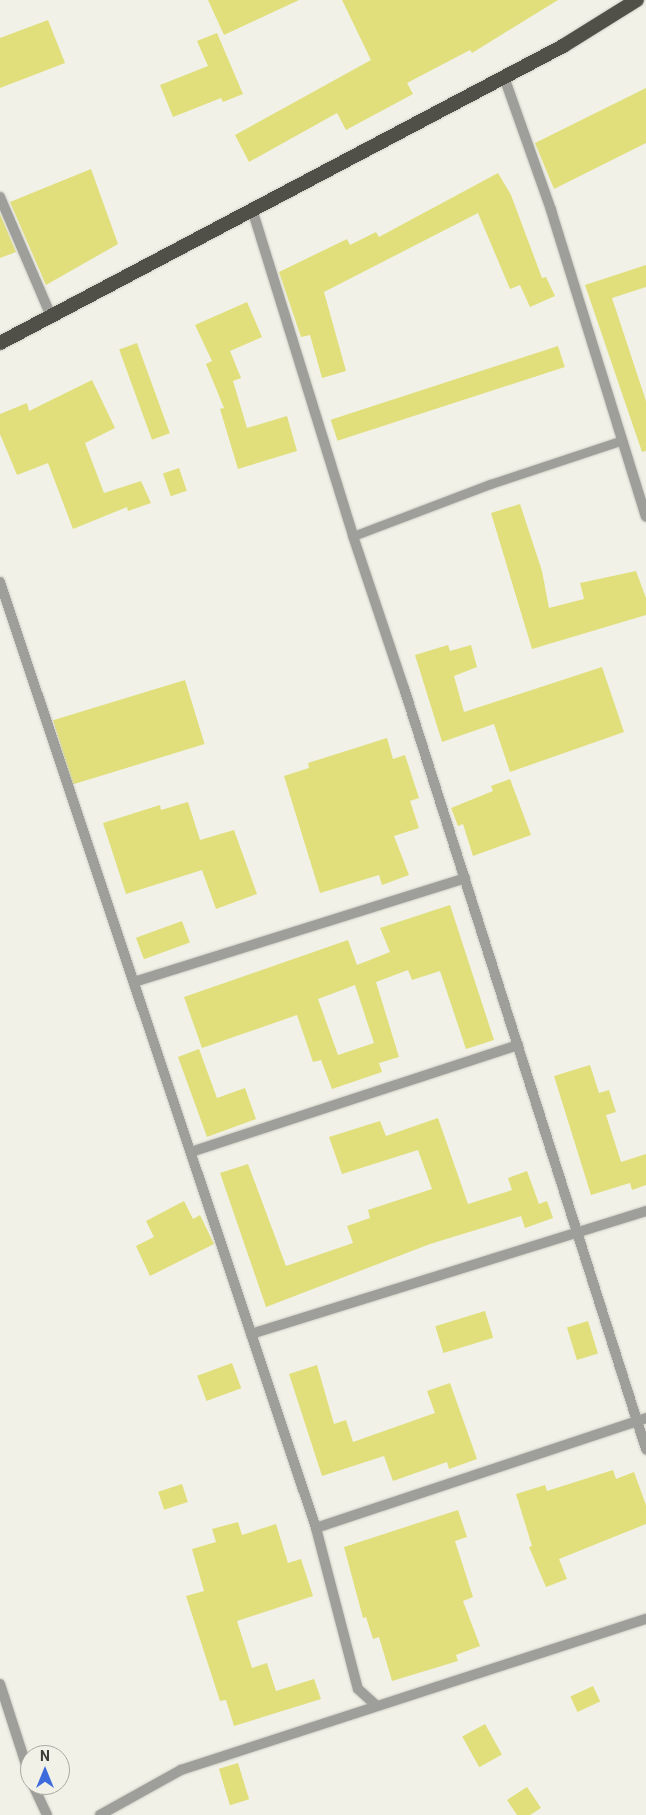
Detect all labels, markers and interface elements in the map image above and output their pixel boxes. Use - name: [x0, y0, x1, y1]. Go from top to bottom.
- north arrow: [20, 1745, 70, 1795]
- text: N: [40, 1748, 50, 1764]

